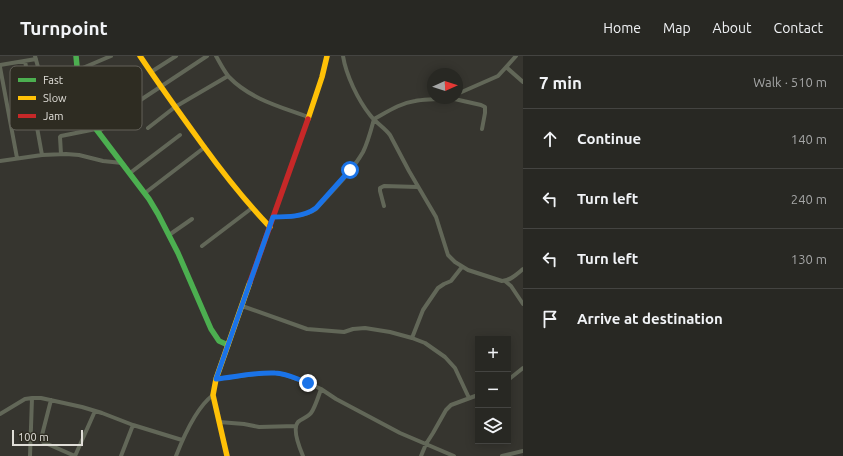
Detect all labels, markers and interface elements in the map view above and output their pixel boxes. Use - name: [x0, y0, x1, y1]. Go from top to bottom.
- text: Turnpoint: [20, 17, 108, 39]
- text: Home: [603, 20, 641, 36]
- text: Map: [663, 20, 691, 36]
- text: About: [713, 20, 752, 36]
- text: Contact: [774, 20, 823, 36]
- legend: [10, 66, 142, 130]
- north arrow: [427, 68, 463, 104]
- text: 7 min: [539, 73, 582, 92]
- text: Fast: [43, 74, 64, 86]
- text: Walk · 510 m: [753, 75, 827, 89]
- text: Slow: [43, 92, 67, 104]
- text: Jam: [43, 110, 64, 122]
- icon: ahead: [539, 128, 561, 150]
- text: Continue: [577, 130, 641, 147]
- text: 140 m: [791, 132, 827, 146]
- route start: [341, 161, 359, 179]
- icon: left: [539, 188, 561, 210]
- text: Turn left: [577, 190, 638, 207]
- text: 240 m: [791, 192, 827, 206]
- icon: left: [539, 248, 561, 270]
- text: Turn left: [577, 250, 638, 267]
- text: 130 m: [791, 252, 827, 266]
- icon: arrive: [539, 308, 561, 330]
- text: Arrive at destination: [577, 310, 723, 327]
- map controls: [475, 336, 511, 444]
- button: +: [475, 336, 511, 372]
- button: −: [475, 372, 511, 408]
- route end: [299, 374, 317, 392]
- button: layers: [475, 408, 511, 444]
- scale bar: [12, 428, 83, 447]
- text: 100 m: [18, 431, 49, 443]

